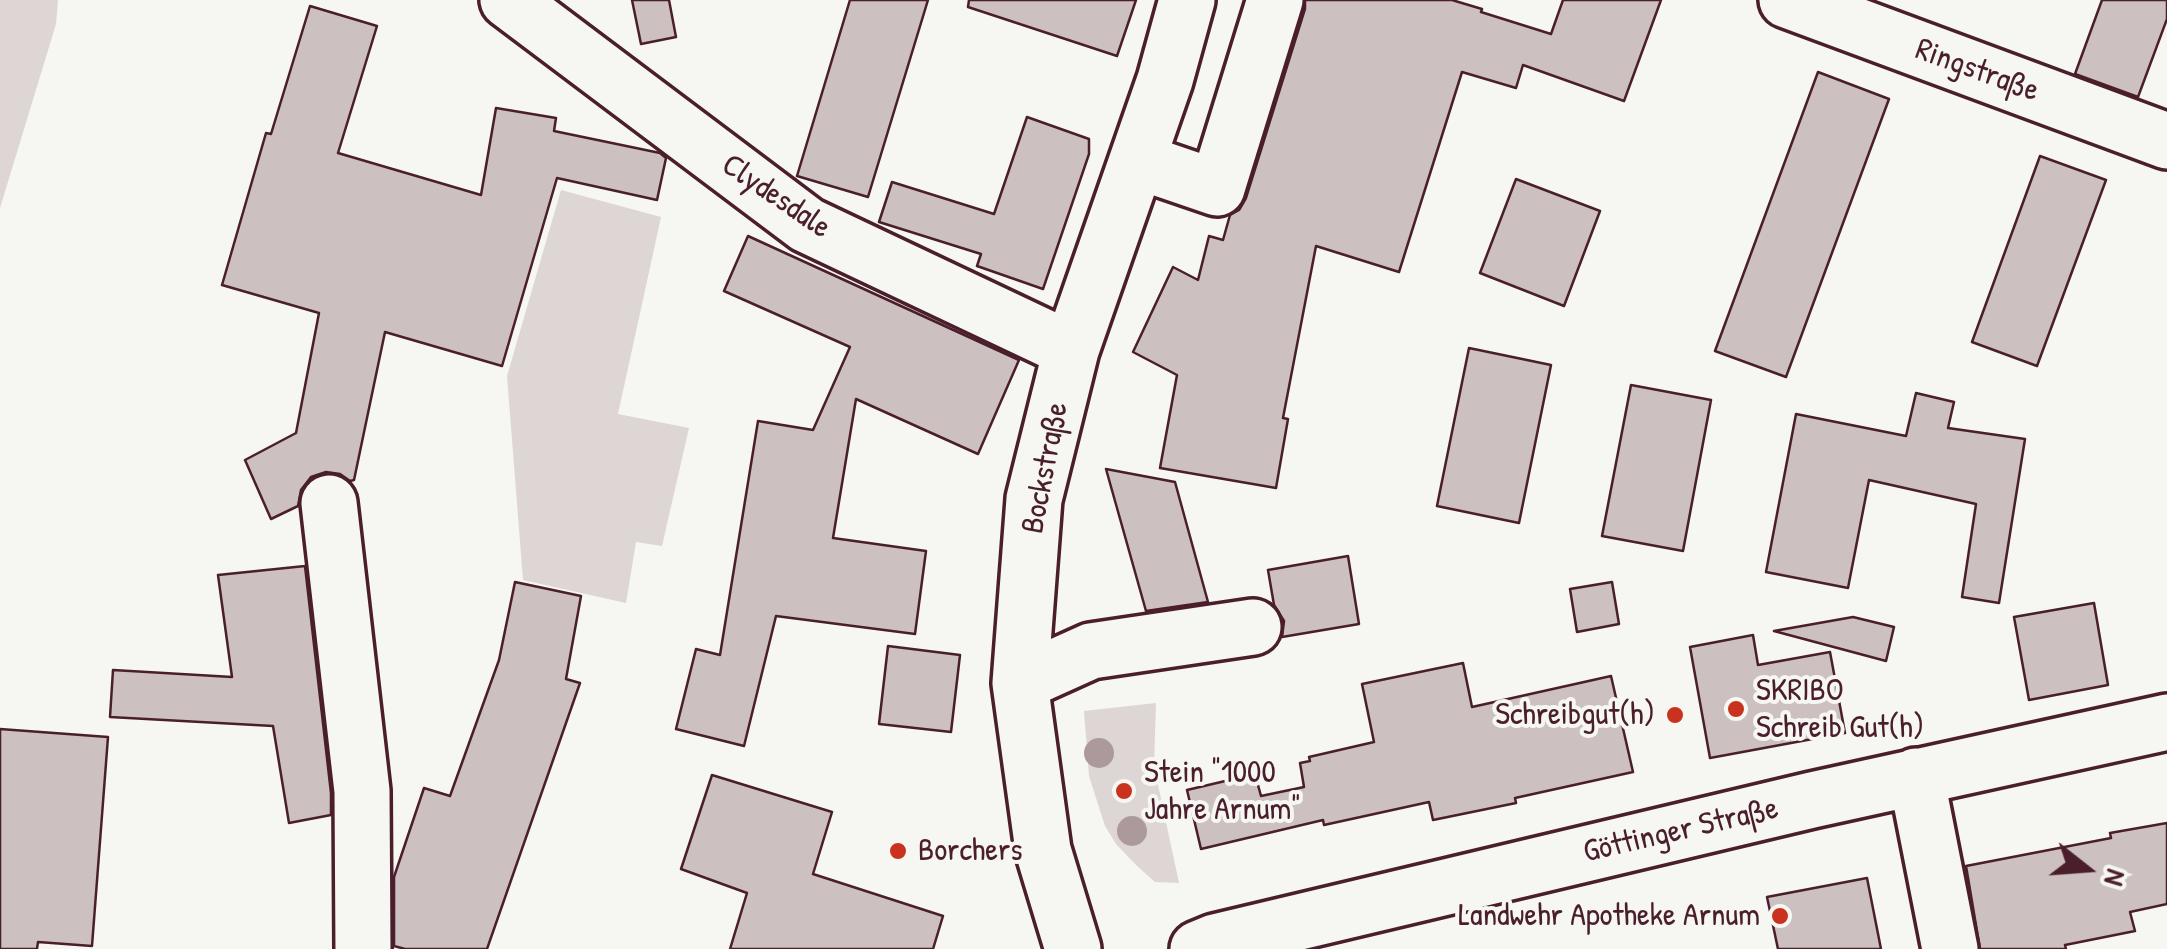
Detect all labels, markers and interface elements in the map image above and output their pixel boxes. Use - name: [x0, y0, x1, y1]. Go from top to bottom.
- street label: Ringstraße: [1910, 31, 2044, 111]
- street label: Clydesdale: [714, 147, 838, 247]
- street label: Bockstraße: [1014, 399, 1078, 537]
- place label: SKRIBO Schreib Gut(h): [1756, 672, 1924, 747]
- place label: Schreibgut(h): [1495, 696, 1655, 734]
- marker: SKRIBO Schreib Gut(h): [1725, 698, 1747, 720]
- marker: Schreibgut(h): [1664, 704, 1686, 726]
- place label: Stein "1000 Jahre Arnum": [1144, 754, 1301, 829]
- marker: Stein "1000 Jahre Arnum": [1113, 780, 1135, 802]
- street label: Göttinger Straße: [1580, 790, 1782, 872]
- north arrow: [2037, 819, 2137, 919]
- place label: Borchers: [918, 832, 1023, 870]
- marker: Borchers: [887, 840, 909, 862]
- text: N: [2095, 865, 2136, 890]
- place label: Landwehr Apotheke Arnum: [1458, 897, 1760, 935]
- marker: Landwehr Apotheke Arnum: [1769, 905, 1791, 927]

